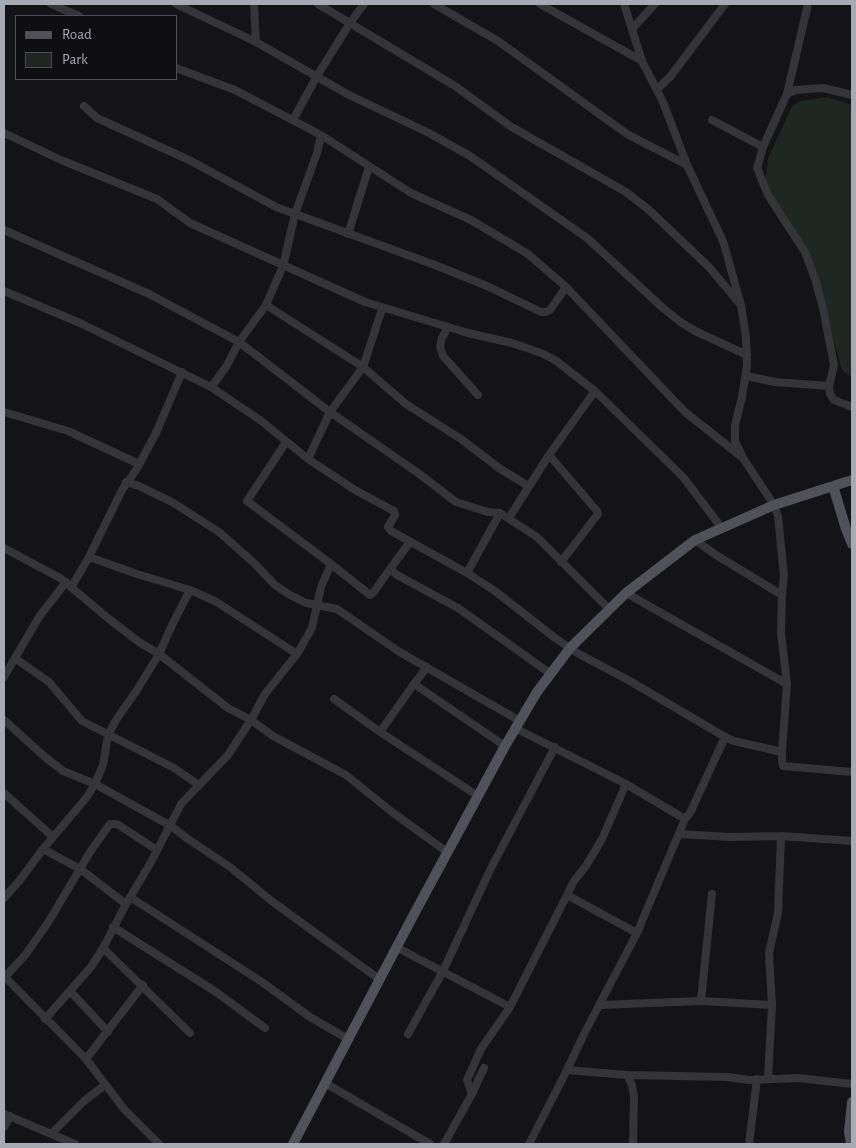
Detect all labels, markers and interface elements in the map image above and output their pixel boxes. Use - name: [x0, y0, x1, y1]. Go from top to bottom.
- legend: [15, 15, 178, 80]
- text: Road: [62, 27, 92, 42]
- text: Park: [62, 52, 88, 67]

